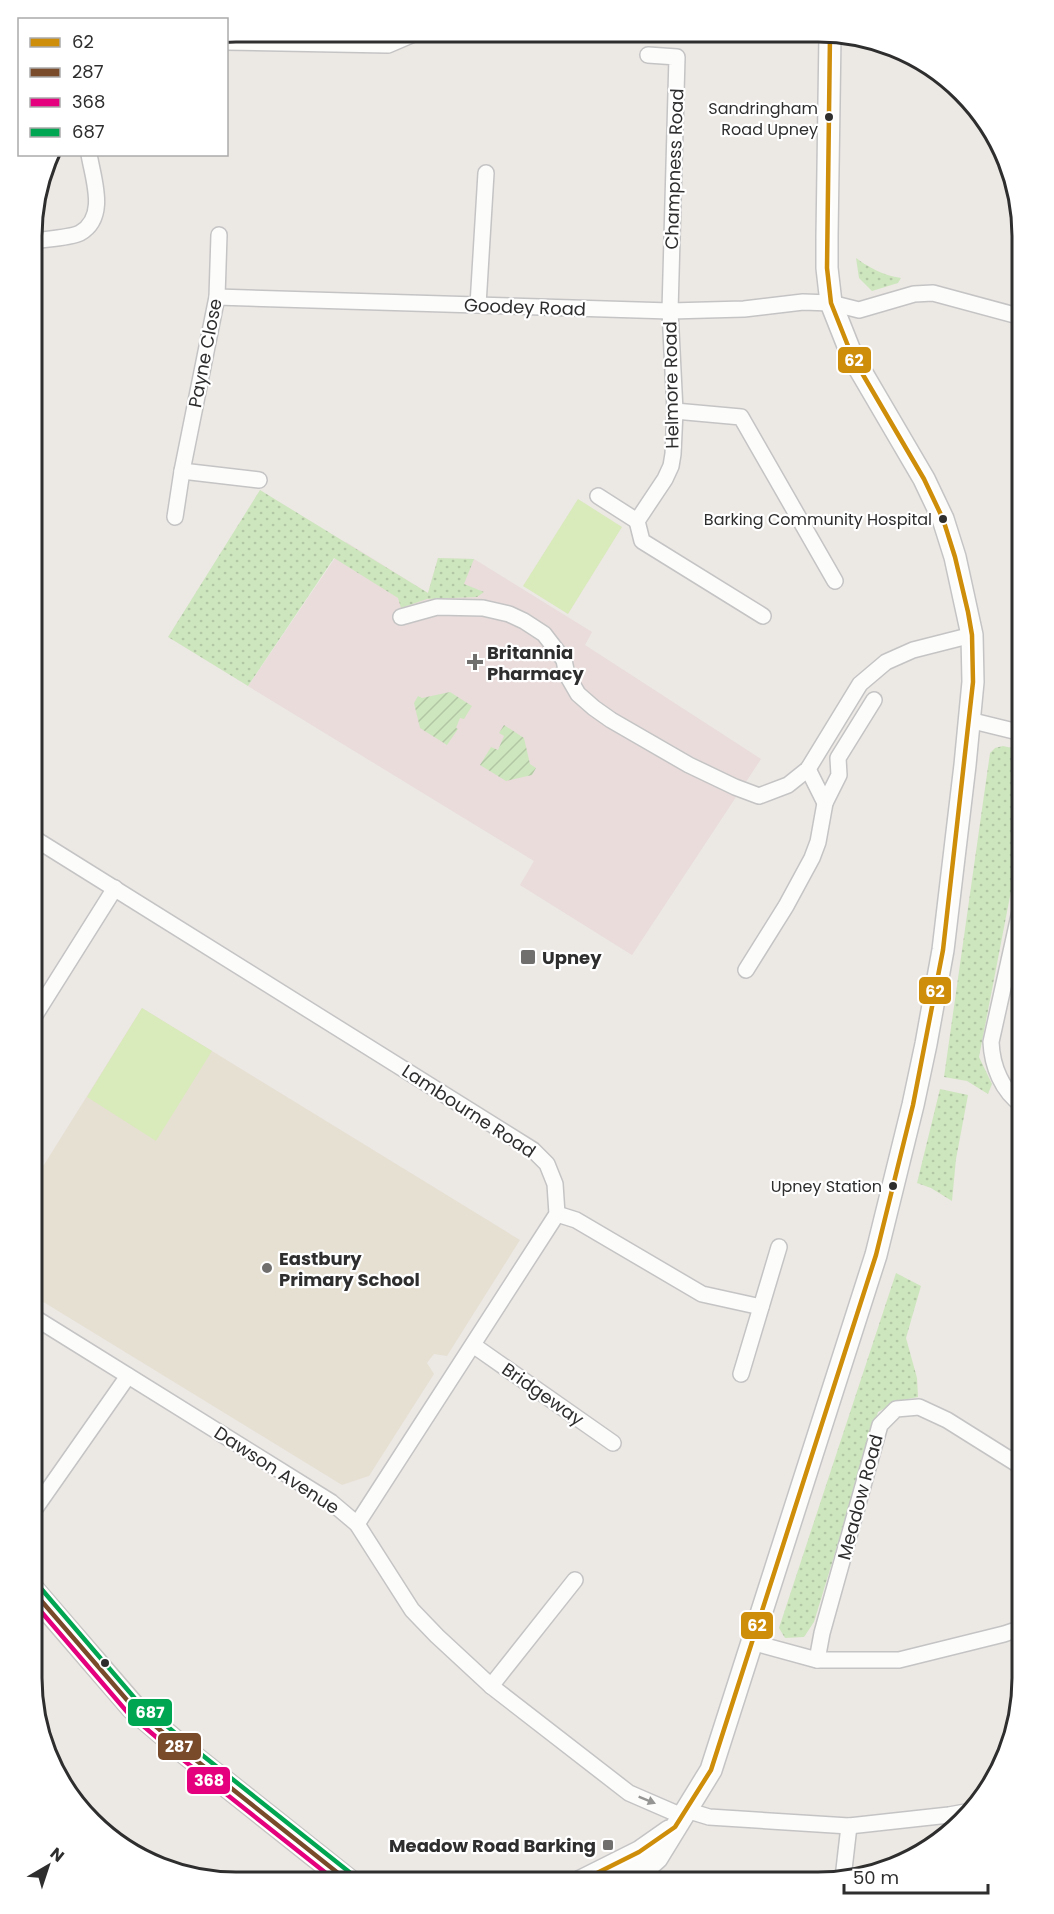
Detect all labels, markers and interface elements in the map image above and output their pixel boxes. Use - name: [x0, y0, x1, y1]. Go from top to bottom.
- legend: [18, 18, 228, 156]
- text: 62: [72, 29, 94, 54]
- text: 287: [72, 59, 104, 84]
- street label: Champness Road: [659, 88, 689, 250]
- text: 368: [72, 89, 105, 114]
- place label: Sandringham Road Upney: [708, 97, 818, 141]
- marker: Sandringham Road Upney: [823, 111, 835, 123]
- text: 687: [72, 119, 105, 144]
- street label: Goodey Road: [464, 292, 586, 322]
- street label: Payne Close: [182, 296, 228, 410]
- street label: Helmore Road: [657, 321, 685, 449]
- line badge: 62: [837, 346, 872, 374]
- text: 62: [844, 349, 864, 372]
- place label: Barking Community Hospital: [704, 508, 932, 531]
- marker: Barking Community Hospital: [937, 513, 949, 525]
- place label: Britannia Pharmacy: [487, 640, 584, 686]
- marker: Britannia Pharmacy: [468, 655, 482, 669]
- place label: Upney: [542, 945, 602, 970]
- marker: Upney: [519, 948, 537, 966]
- line badge: 62: [918, 976, 952, 1005]
- text: 62: [925, 980, 945, 1003]
- street label: Lambourne Road: [397, 1058, 541, 1164]
- place label: Upney Station: [771, 1175, 882, 1198]
- marker: Upney Station: [887, 1180, 899, 1192]
- place label: Eastbury Primary School: [279, 1246, 420, 1292]
- marker: Eastbury Primary School: [260, 1261, 274, 1275]
- street label: Bridgeway: [497, 1357, 589, 1431]
- street label: Dawson Avenue: [210, 1420, 344, 1520]
- street label: Meadow Road: [831, 1432, 889, 1562]
- line badge: 62: [740, 1611, 774, 1640]
- text: 62: [747, 1614, 767, 1637]
- unlabelled marker: [99, 1657, 111, 1669]
- line badge: 687: [127, 1698, 173, 1727]
- text: 687: [135, 1701, 165, 1724]
- line badge: 287: [157, 1732, 202, 1761]
- text: 287: [165, 1735, 193, 1758]
- line badge: 368: [186, 1766, 231, 1795]
- text: 368: [194, 1769, 224, 1792]
- one-way arrow: [638, 1796, 656, 1805]
- place label: Meadow Road Barking: [389, 1833, 596, 1858]
- north arrow: [18, 1836, 78, 1896]
- marker: Meadow Road Barking: [601, 1838, 615, 1852]
- text: N: [45, 1842, 69, 1867]
- scale bar: [844, 1857, 988, 1895]
- text: 50 m: [853, 1865, 899, 1890]

